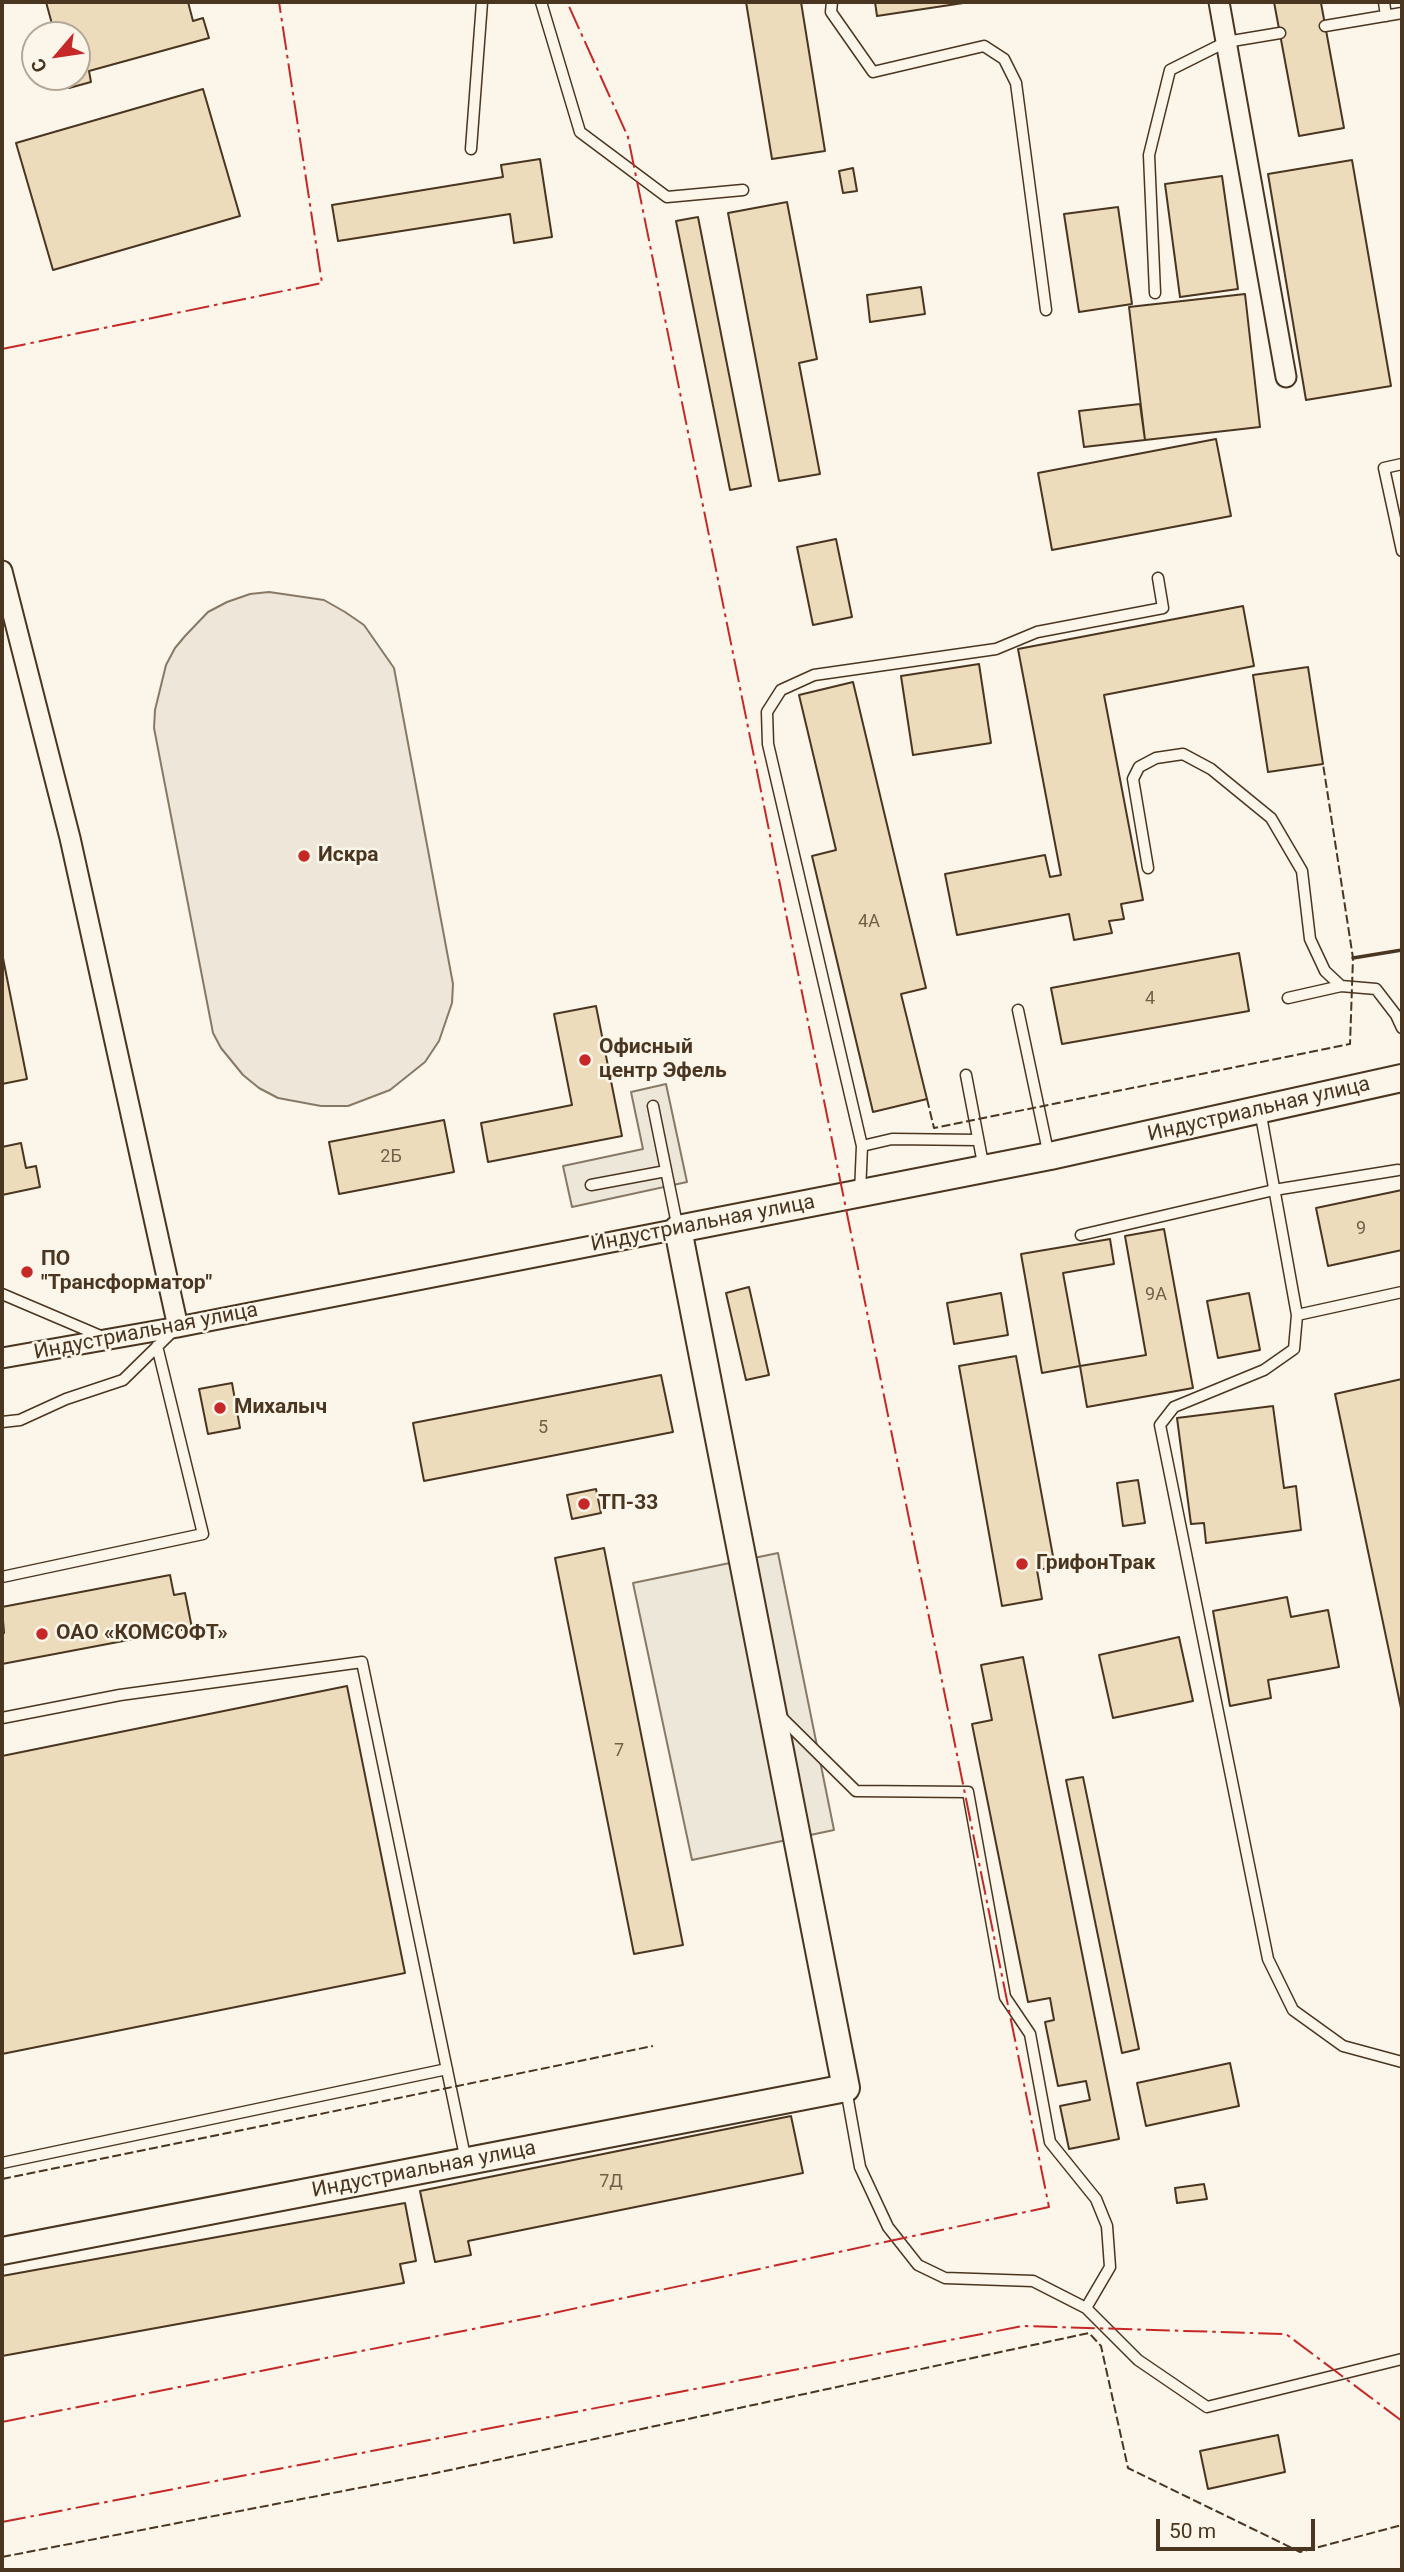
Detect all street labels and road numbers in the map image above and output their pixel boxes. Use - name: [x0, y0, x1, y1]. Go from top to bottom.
- street label: Индустриальная улица: [1145, 1072, 1373, 1148]
- street label: Индустриальная улица: [589, 1190, 817, 1258]
- street label: Индустриальная улица: [32, 1298, 260, 1366]
- street label: Индустриальная улица: [310, 2136, 538, 2204]

